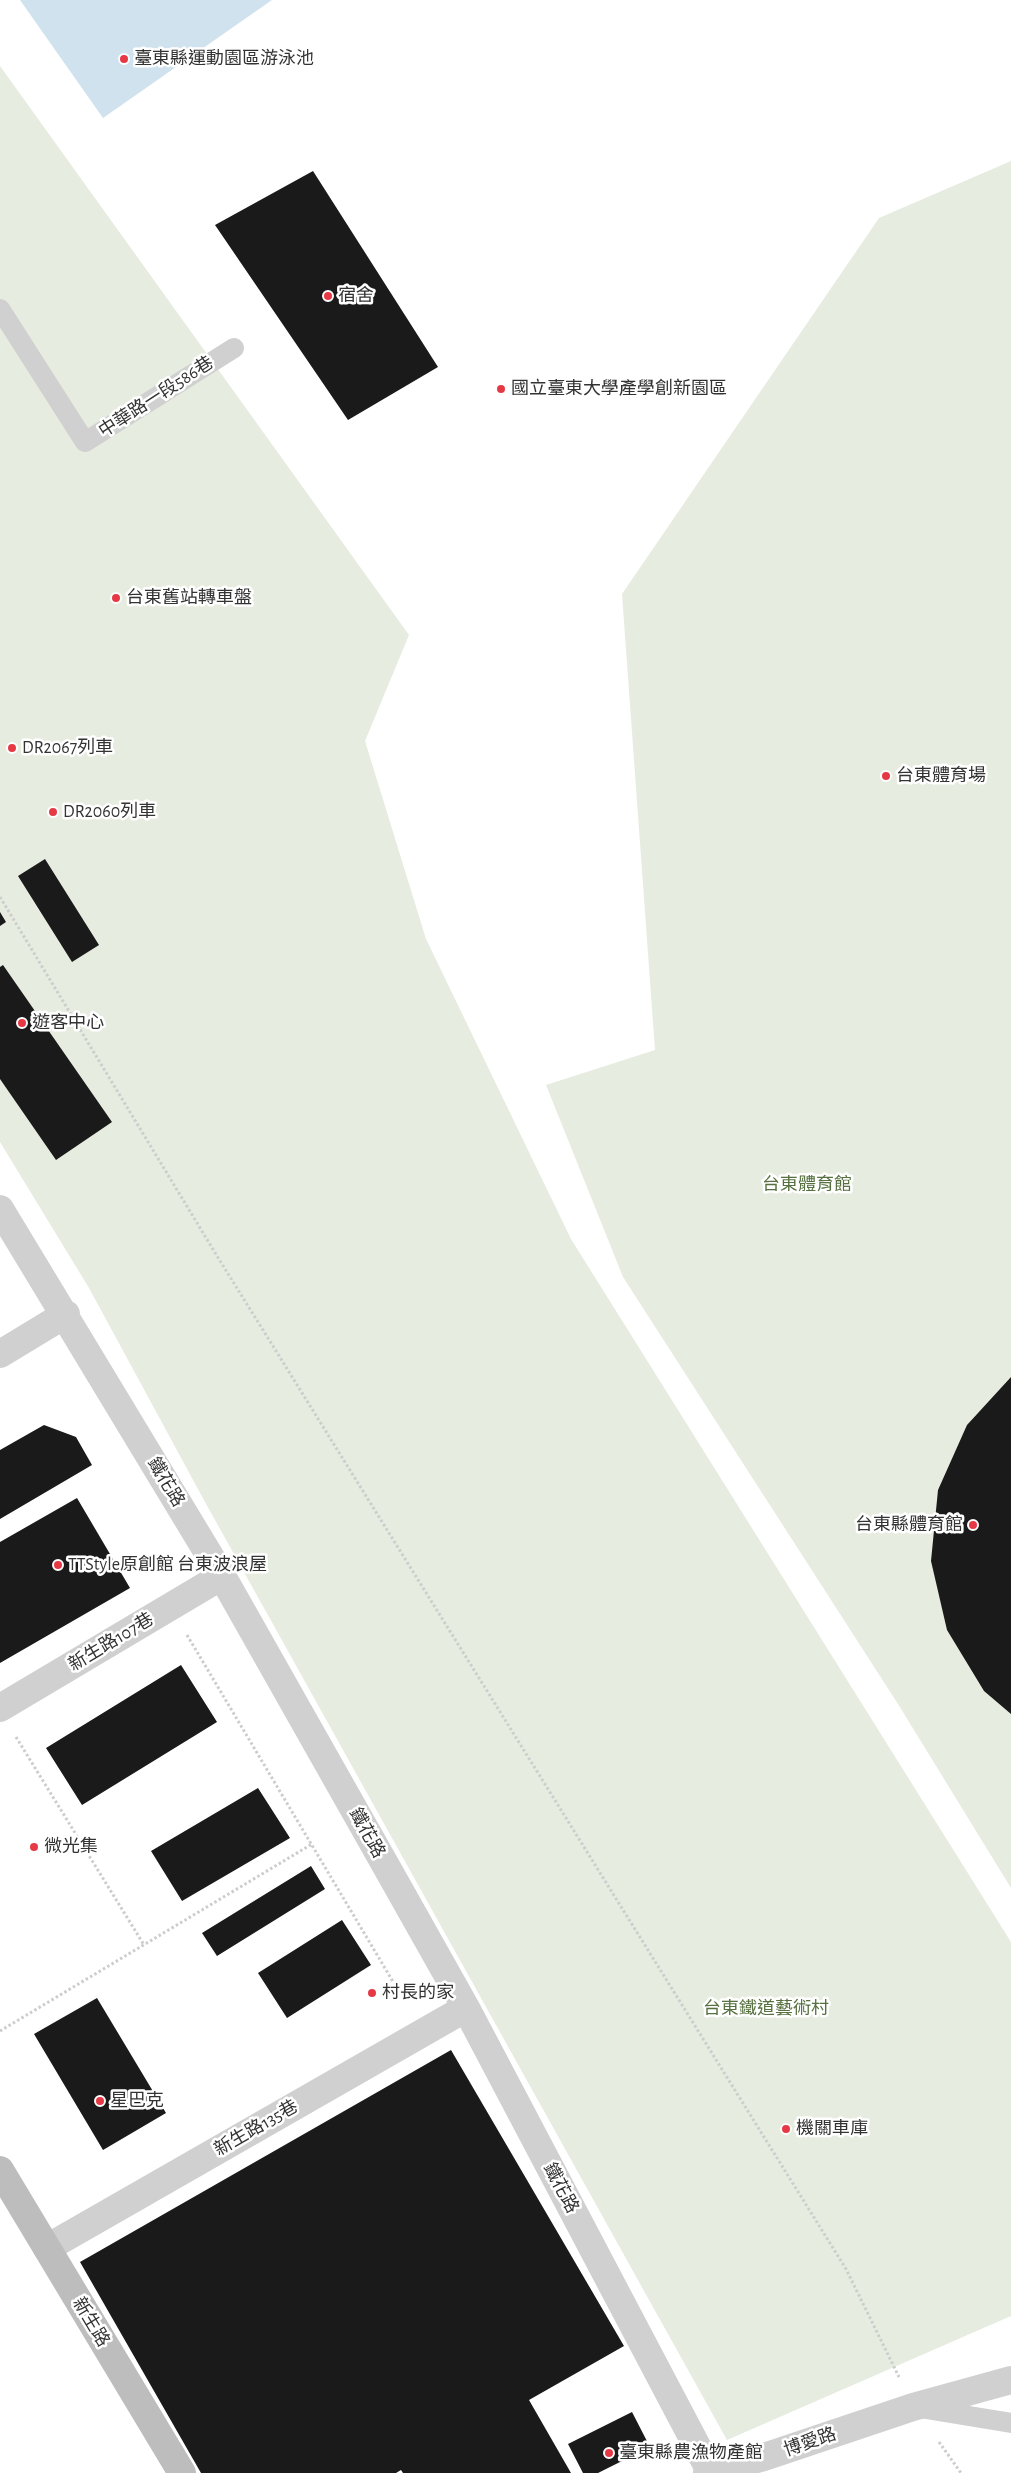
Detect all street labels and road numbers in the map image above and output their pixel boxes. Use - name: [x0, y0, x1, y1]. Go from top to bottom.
- street label: 中華路一段586巷: [95, 352, 217, 442]
- street label: 鐵花路: [143, 1453, 189, 1511]
- street label: 新生路107巷: [65, 1608, 157, 1676]
- street label: 鐵花路: [344, 1804, 390, 1862]
- street label: 新生路135巷: [210, 2095, 302, 2161]
- street label: 鐵花路: [539, 2159, 583, 2217]
- street label: 新生路: [68, 2293, 114, 2351]
- street label: 博愛路: [781, 2423, 839, 2461]

